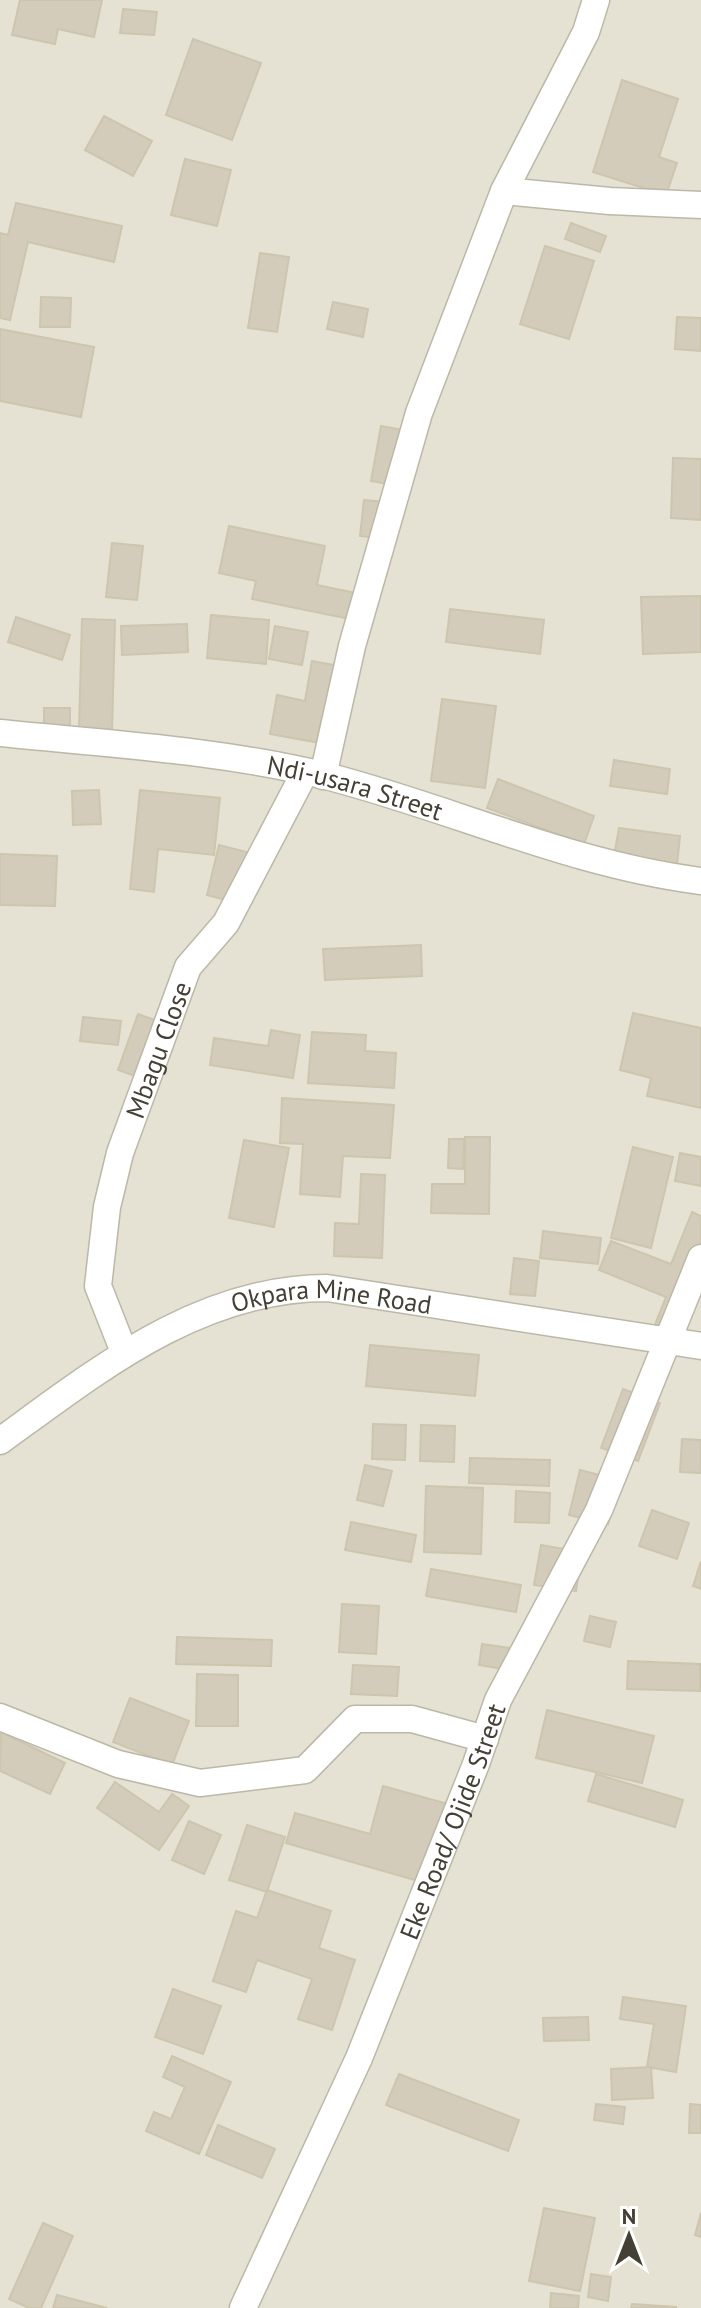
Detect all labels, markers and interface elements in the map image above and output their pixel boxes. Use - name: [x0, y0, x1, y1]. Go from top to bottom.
- street label: Ndi-usara Street: [265, 747, 447, 827]
- street label: Mbagu Close: [118, 977, 198, 1123]
- street label: Okpara Mine Road: [227, 1271, 434, 1321]
- street label: Eke Road/ Ojide Street: [392, 1699, 512, 1944]
- north arrow: [589, 2196, 669, 2276]
- text: N: [622, 2202, 636, 2230]

